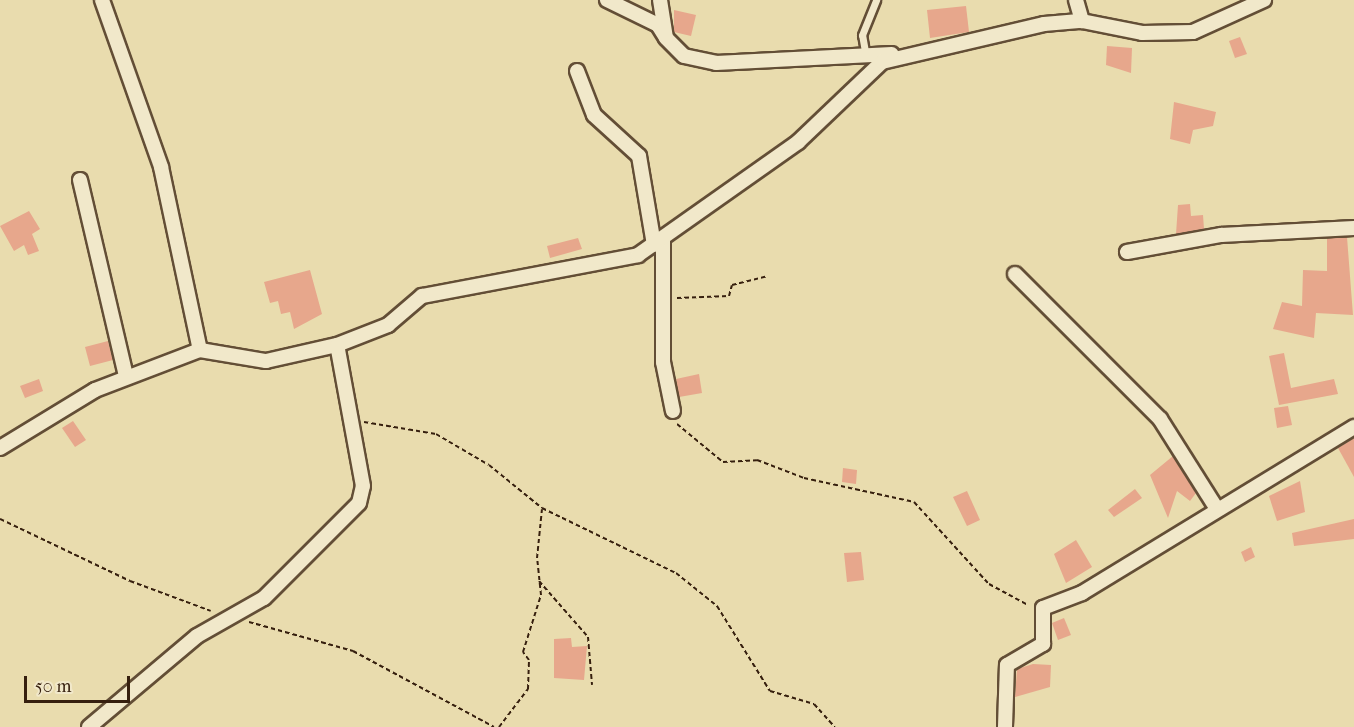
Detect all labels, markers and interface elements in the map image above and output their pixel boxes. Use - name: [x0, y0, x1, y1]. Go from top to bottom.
- scale bar: [27, 664, 134, 702]
- text: 50 m: [35, 676, 71, 697]

